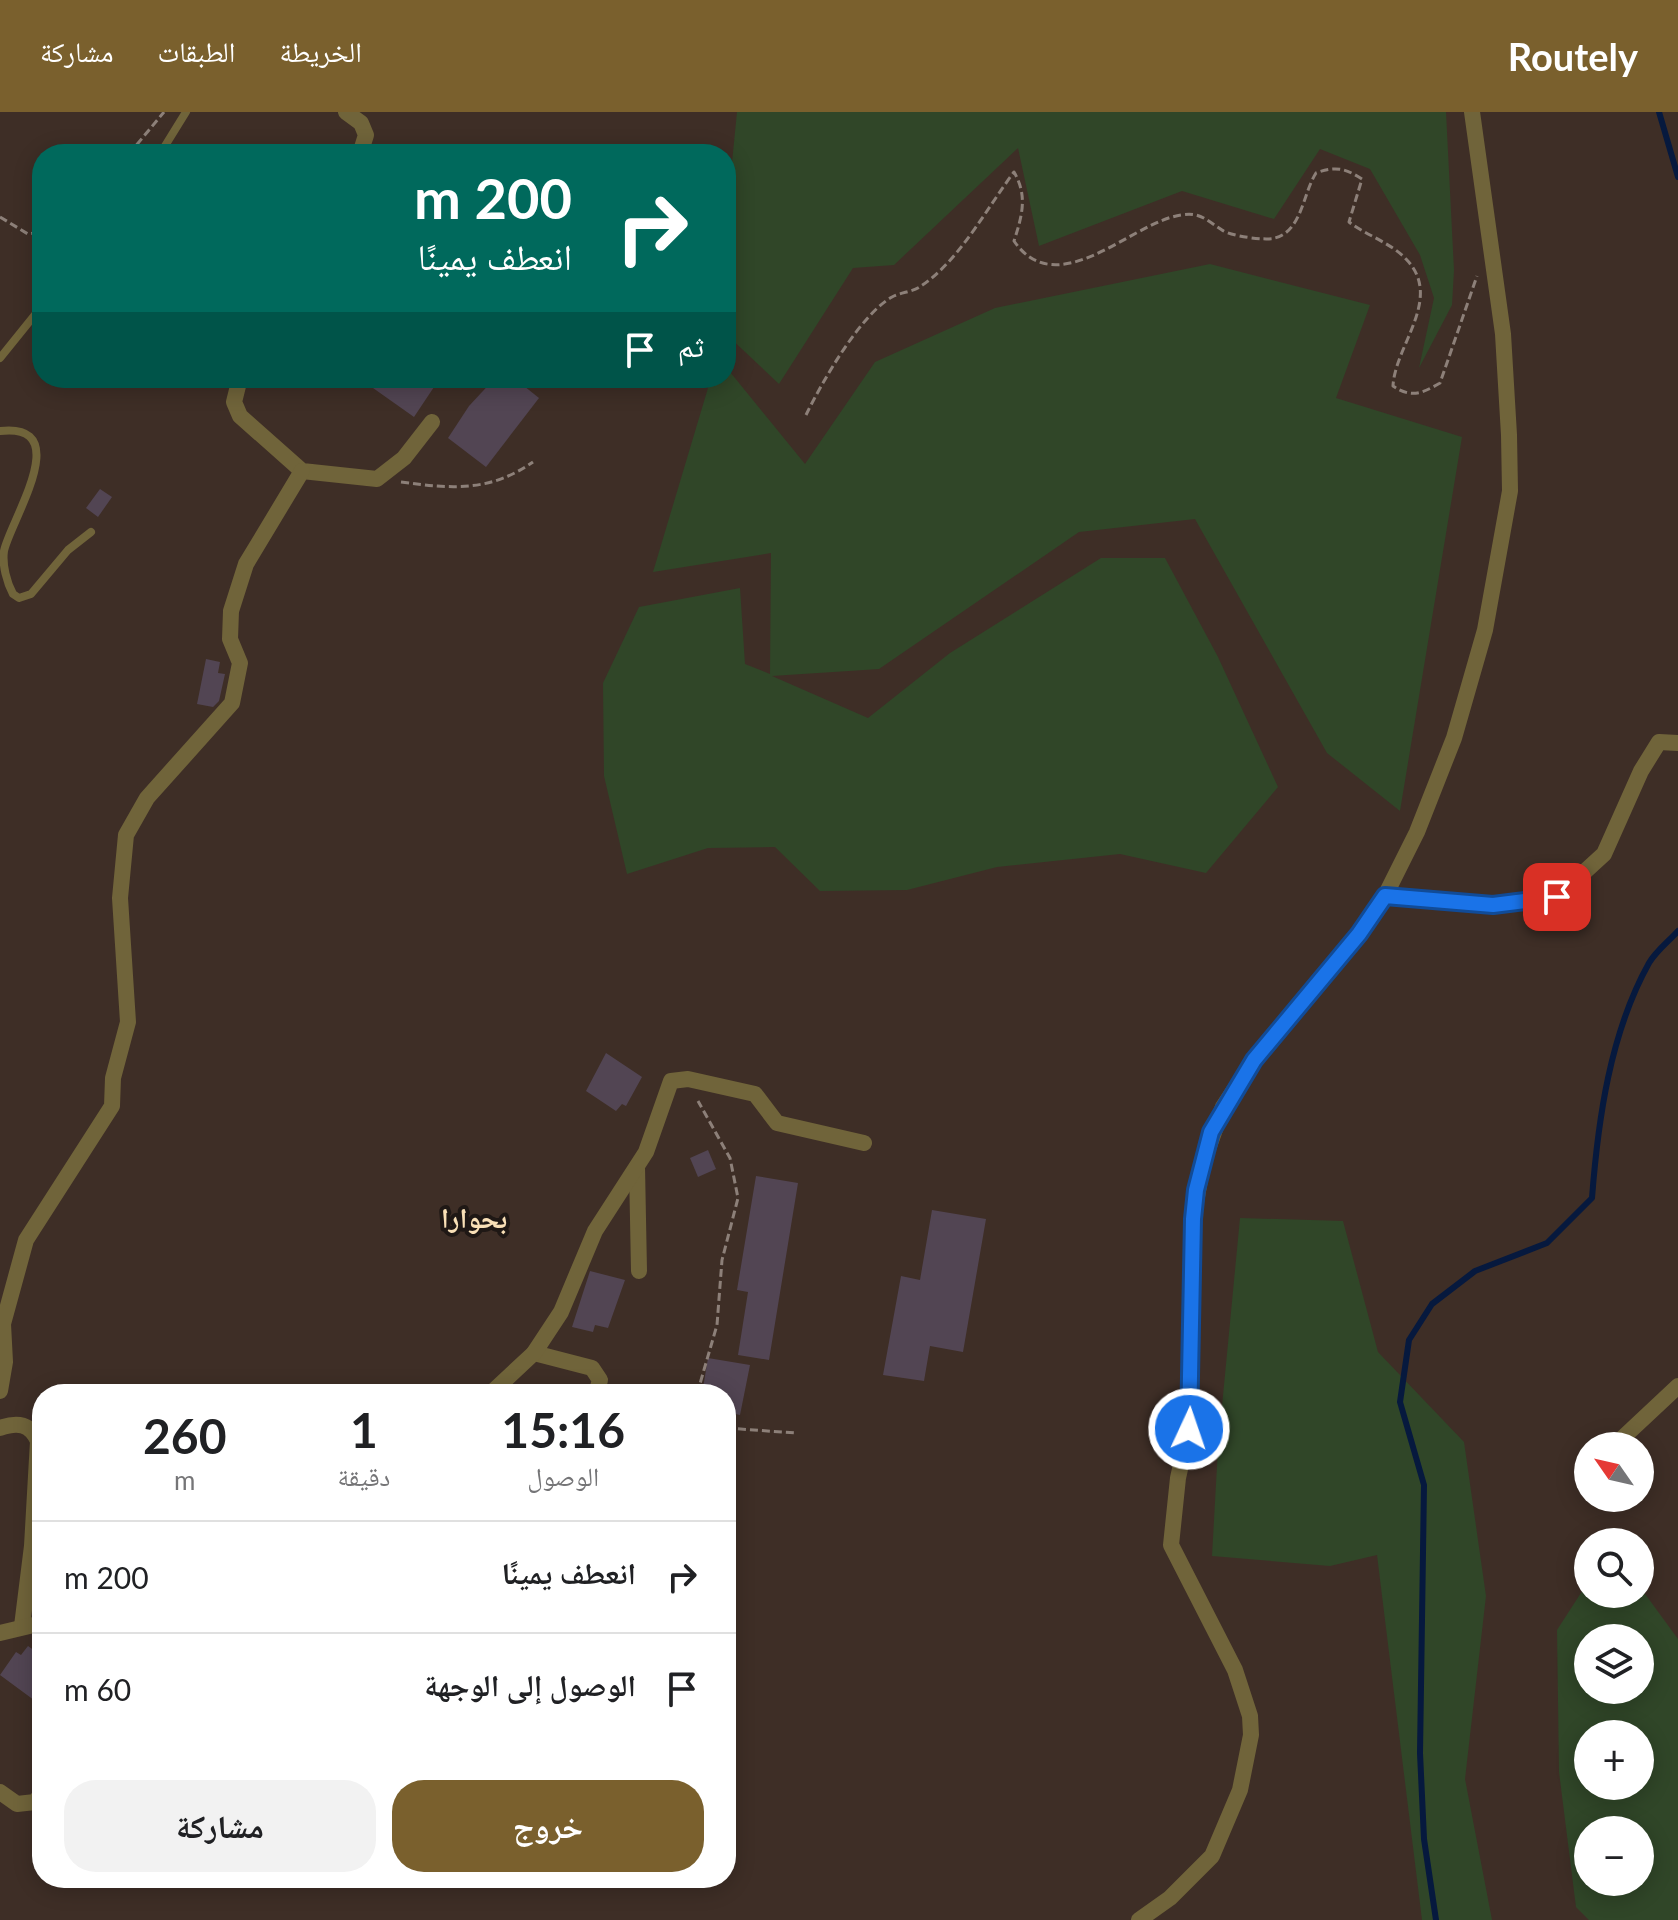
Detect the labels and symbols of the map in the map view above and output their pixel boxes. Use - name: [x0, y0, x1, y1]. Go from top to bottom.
- pin: [1523, 863, 1591, 931]
- district label: بحوارا: [441, 1200, 507, 1235]
- position arrow: [1147, 1387, 1231, 1471]
- north arrow: [1574, 1432, 1654, 1512]

